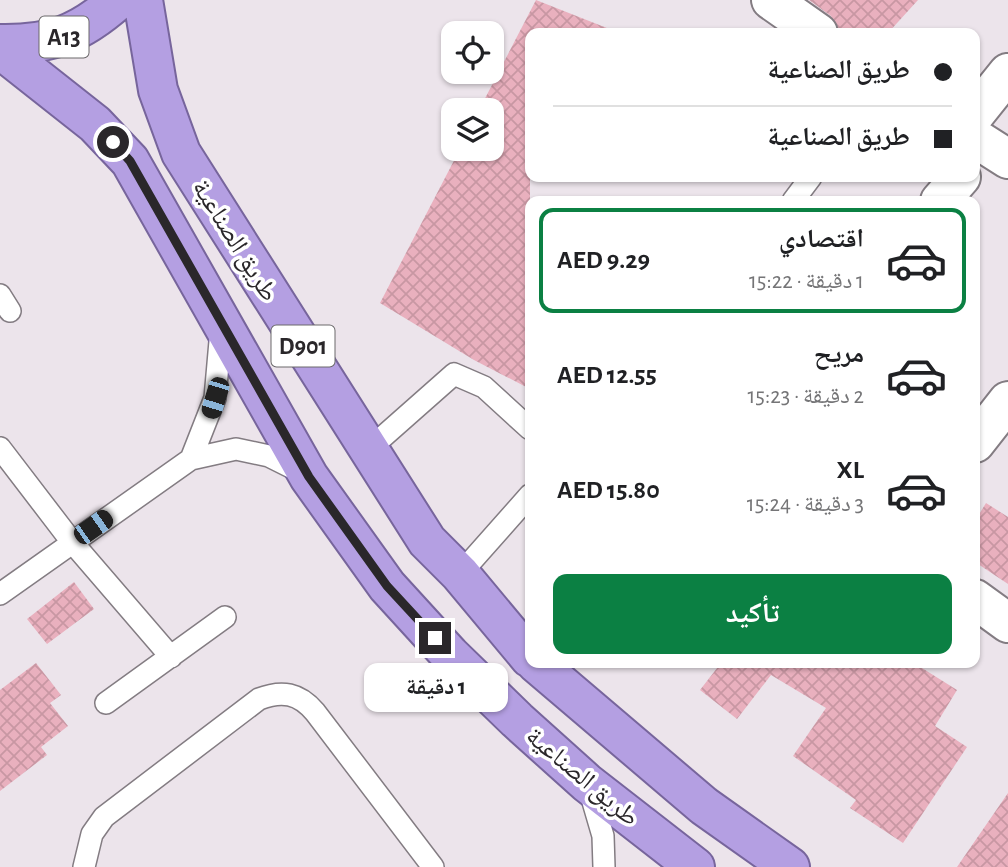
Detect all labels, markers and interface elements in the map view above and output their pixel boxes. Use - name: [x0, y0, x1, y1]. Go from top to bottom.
- road number: A13: [40, 16, 88, 57]
- map controls: [441, 21, 504, 161]
- button: locate: [441, 21, 504, 84]
- text: طريق الصناعية: [767, 57, 910, 83]
- button: layers: [441, 98, 504, 161]
- text: طريق الصناعية: [767, 124, 910, 150]
- route start: [97, 126, 129, 158]
- street label: طريق الصناعية: [186, 175, 283, 307]
- text: اقتصادي: [779, 226, 864, 252]
- icon: car: [885, 229, 948, 292]
- text: AED 9.29: [557, 247, 650, 273]
- text: 1 دقيقة · 15:22: [749, 270, 864, 293]
- road number: D901: [272, 326, 334, 366]
- text: مريح: [814, 341, 864, 367]
- icon: car: [885, 344, 948, 407]
- text: AED 12.55: [557, 362, 657, 388]
- car: [199, 375, 232, 421]
- text: 2 دقيقة · 15:23: [747, 385, 864, 408]
- text: XL: [837, 457, 864, 483]
- icon: car: [885, 459, 948, 522]
- text: AED 15.80: [557, 477, 660, 503]
- text: 3 دقيقة · 15:24: [747, 493, 864, 516]
- car: [70, 506, 117, 548]
- button: تأكيد: [553, 574, 952, 654]
- route end: [419, 622, 451, 654]
- callout: 1 دقيقة: [363, 662, 507, 712]
- text: 1 دقيقة: [406, 676, 466, 699]
- street label: طريق الصناعية: [520, 722, 644, 833]

